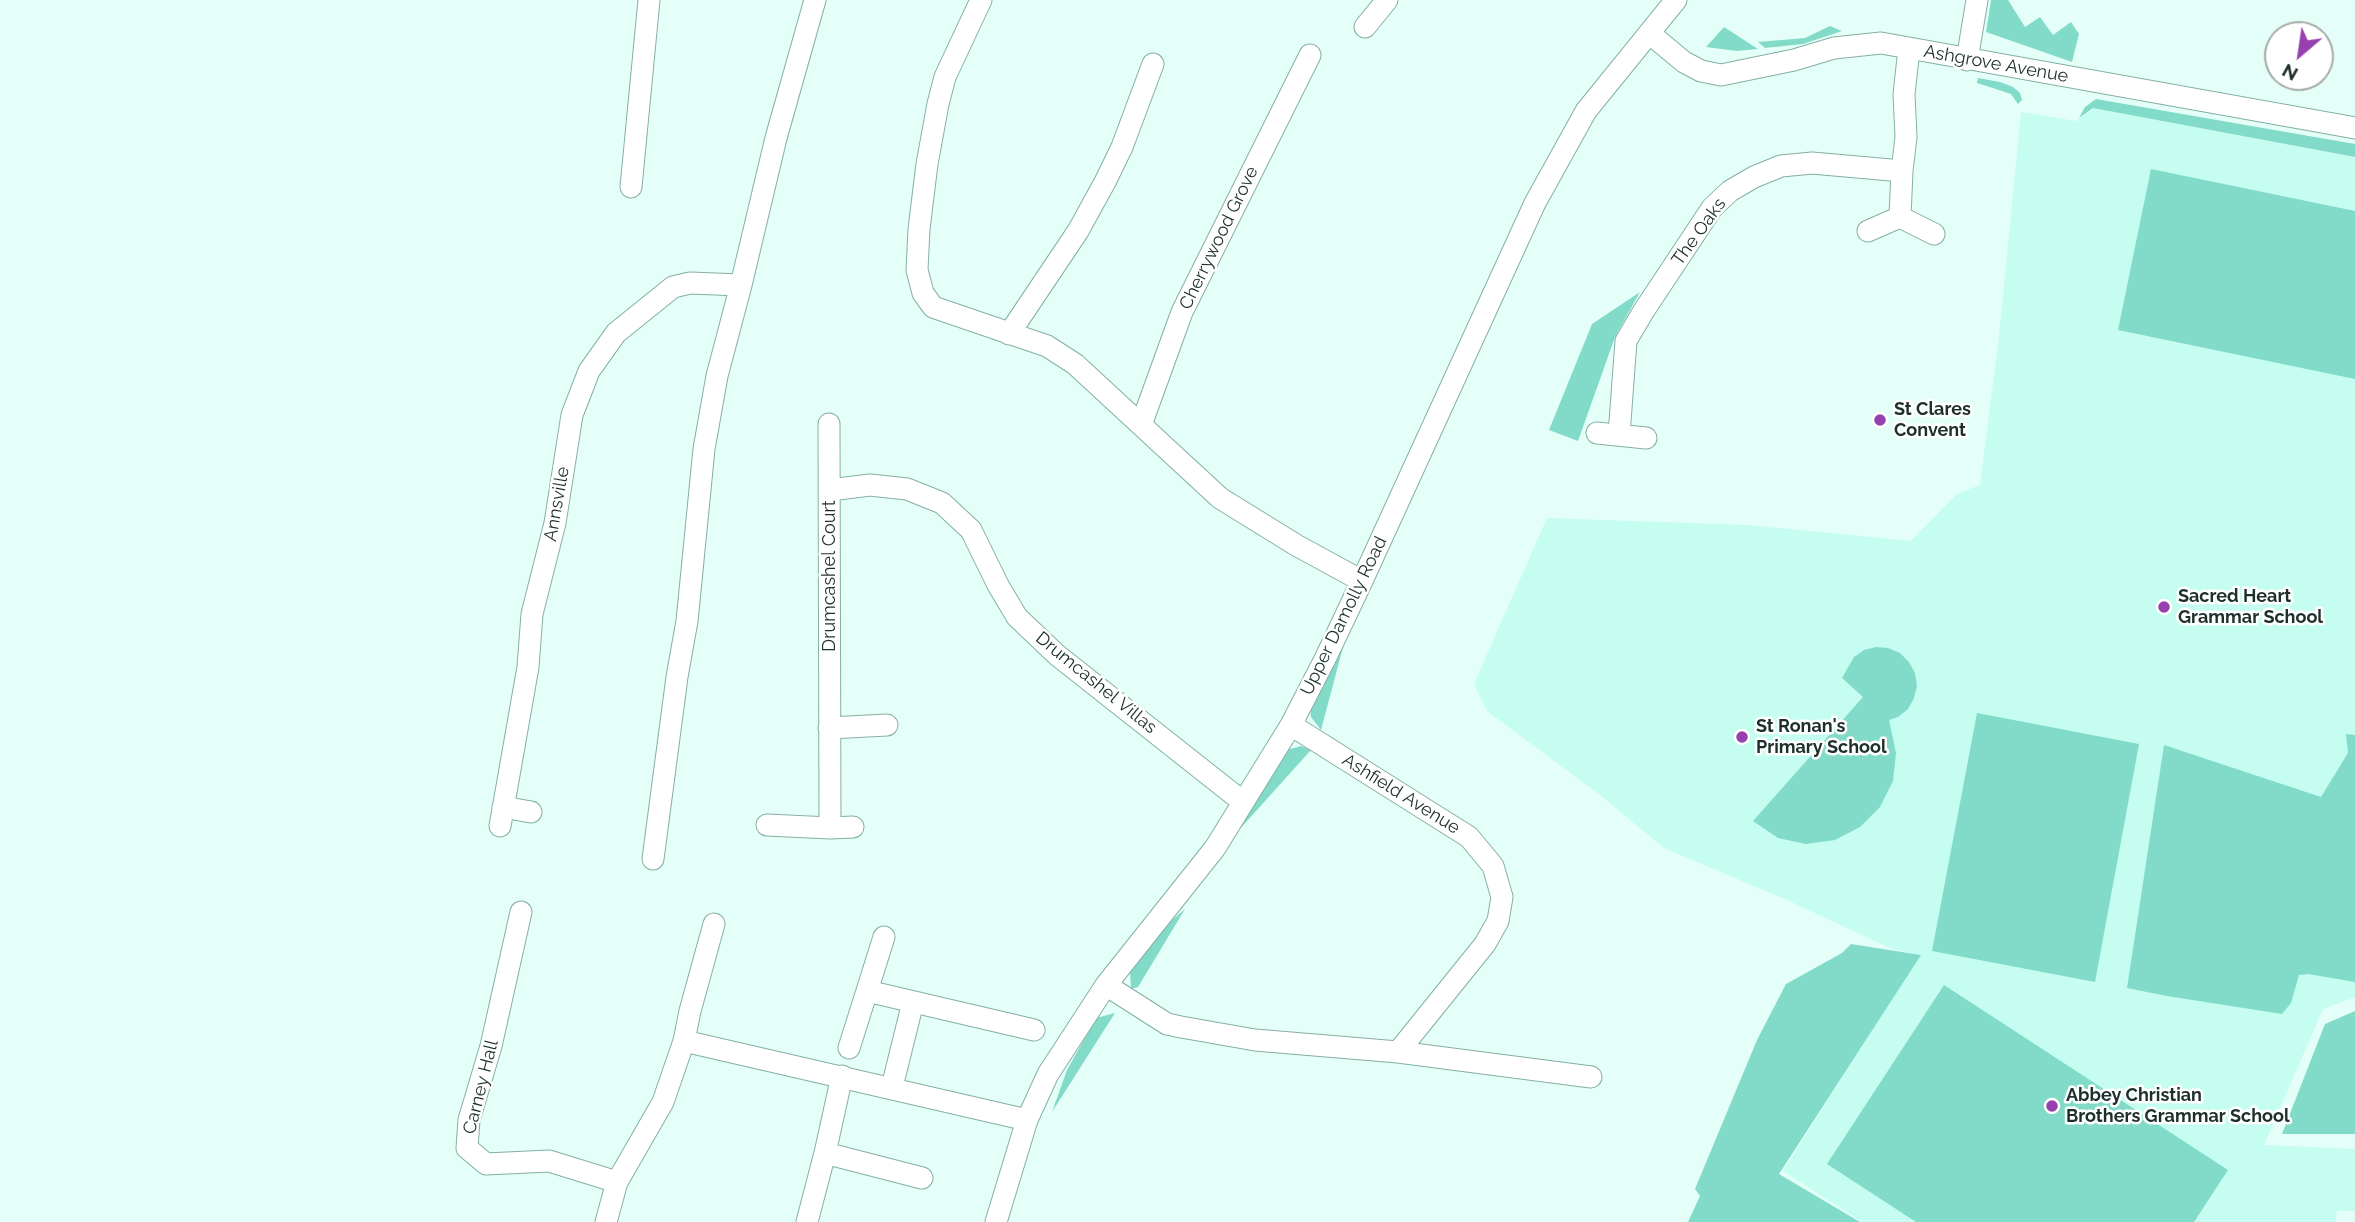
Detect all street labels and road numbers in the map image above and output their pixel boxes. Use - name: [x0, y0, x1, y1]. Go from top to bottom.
- street label: Ashgrove Avenue: [1922, 41, 2070, 87]
- street label: Cherrywood Grove: [1175, 163, 1263, 313]
- street label: The Oaks: [1667, 194, 1731, 270]
- street label: Annsville: [540, 465, 574, 543]
- street label: Drumcashel Court: [819, 500, 841, 652]
- street label: Upper Damolly Road: [1296, 533, 1392, 699]
- street label: Drumcashel Villas: [1031, 627, 1161, 739]
- street label: Ashfield Avenue: [1338, 749, 1464, 839]
- street label: Carney Hall: [459, 1038, 503, 1136]

